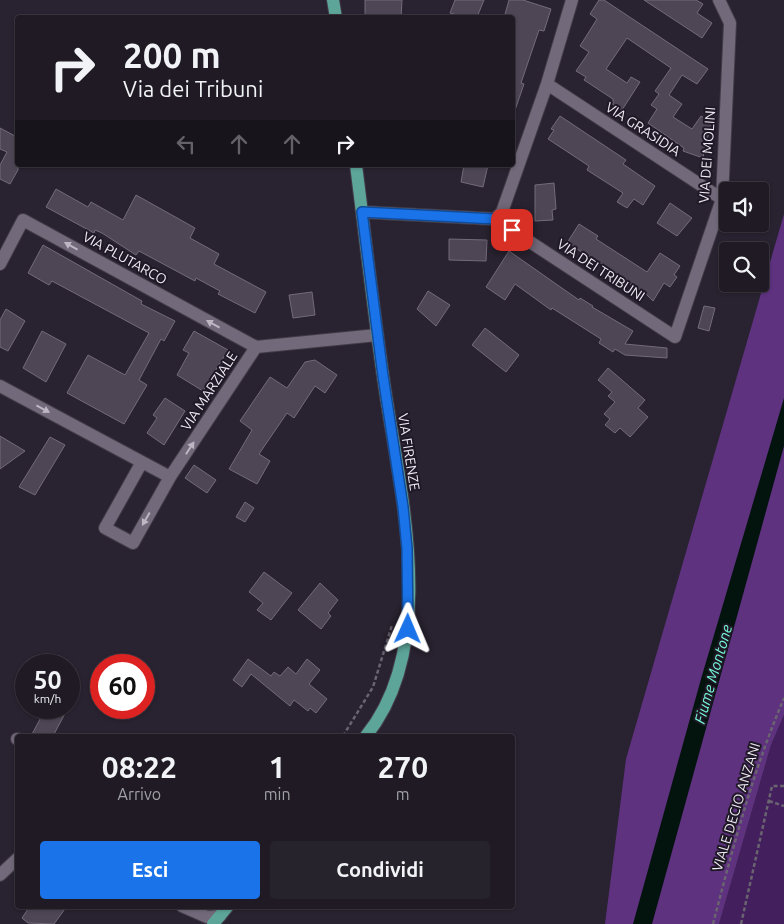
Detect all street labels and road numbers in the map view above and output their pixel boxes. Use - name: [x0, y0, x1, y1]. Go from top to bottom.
- street label: VIA GRASIDIA: [603, 99, 683, 159]
- street label: VIA DEI MOLINI: [696, 106, 718, 204]
- street label: VIA PLUTARCO: [80, 228, 170, 288]
- street label: VIA DEI TRIBUNI: [554, 236, 648, 304]
- street label: VIA MARZIALE: [178, 349, 240, 433]
- street label: VIA FIRENZE: [395, 412, 423, 492]
- street label: VIALE DECIO ANZANI: [709, 741, 763, 873]

